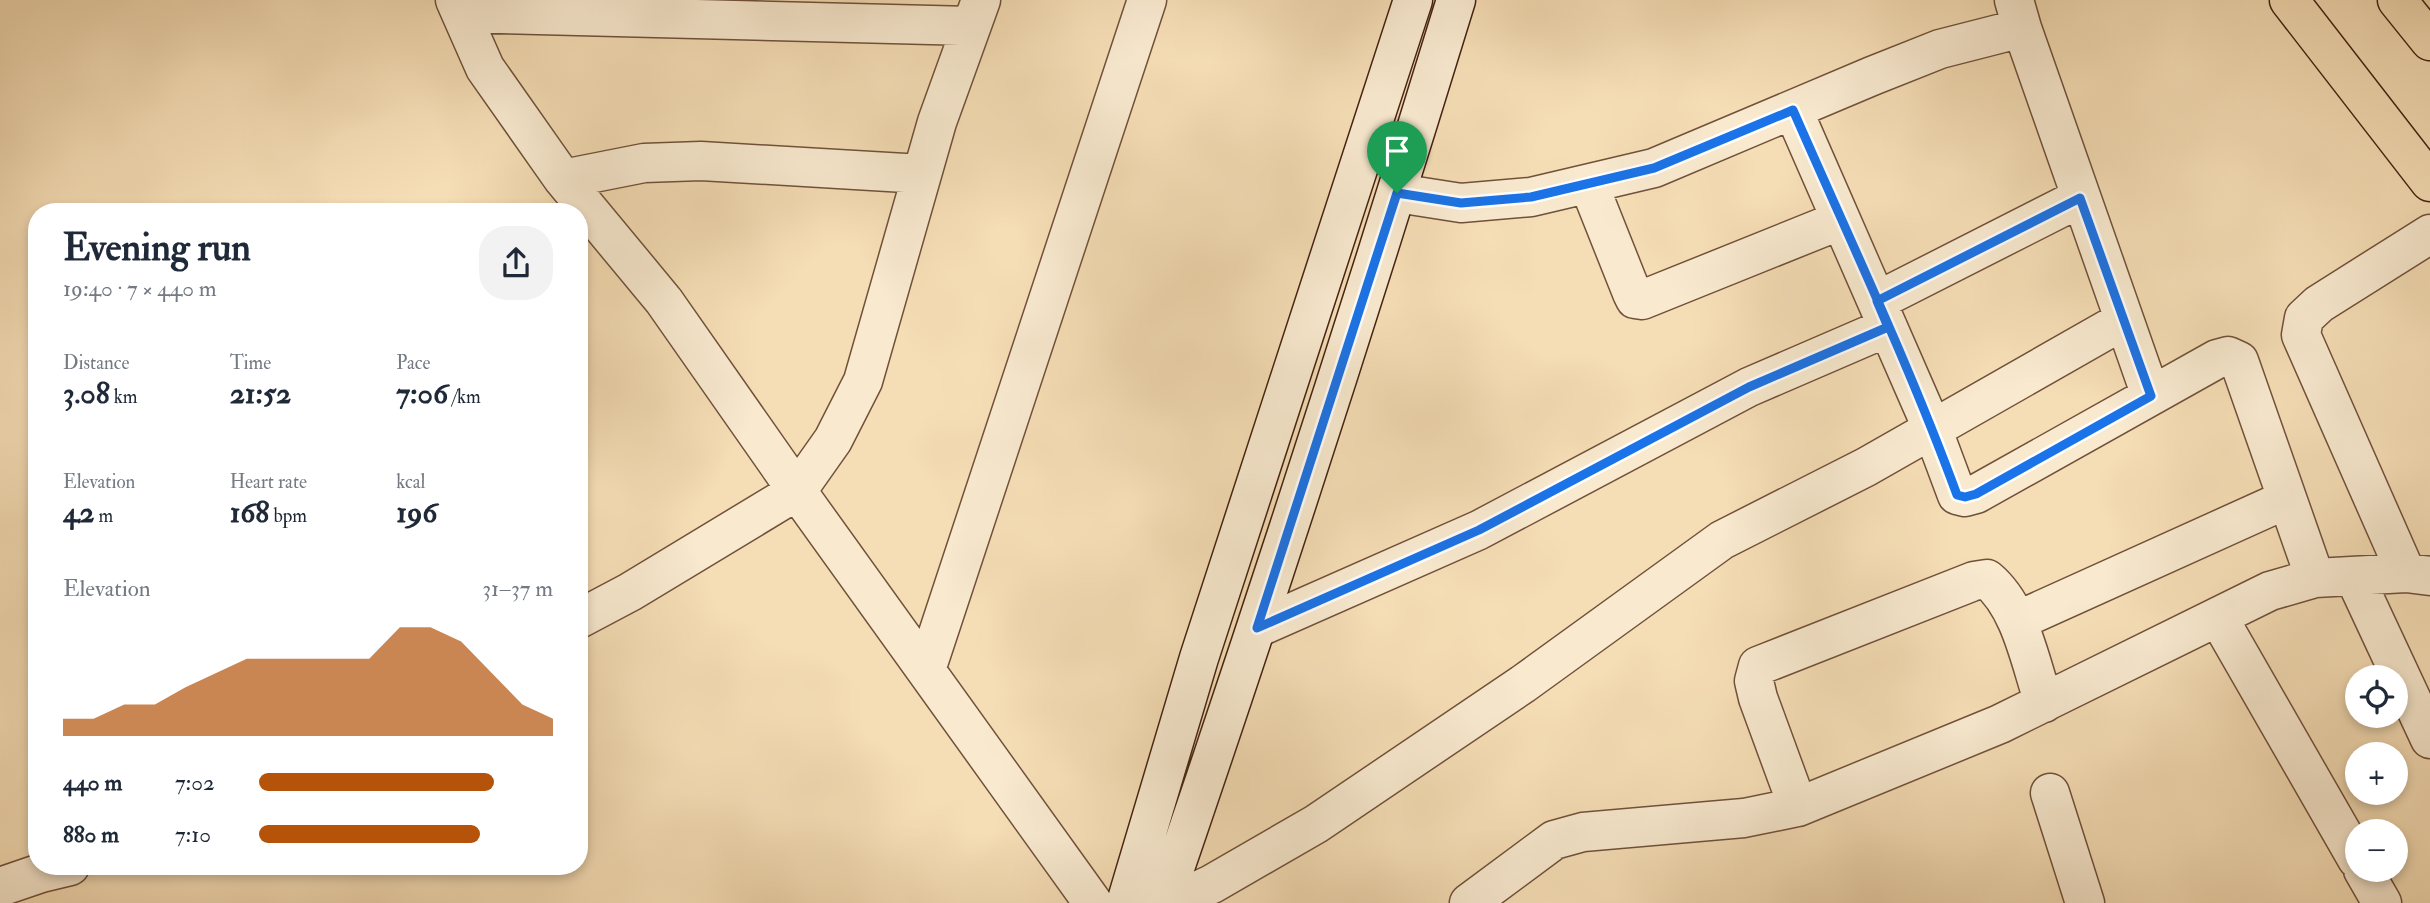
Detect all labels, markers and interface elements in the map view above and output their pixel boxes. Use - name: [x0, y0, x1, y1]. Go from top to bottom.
- pin: [1367, 121, 1427, 193]
- icon: arrive: [1378, 132, 1416, 170]
- text: Evening run: [63, 224, 251, 272]
- button: share: [479, 226, 553, 300]
- text: 19:40 · 7 × 440 m: [63, 274, 217, 303]
- text: Distance: [63, 351, 129, 375]
- text: Time: [230, 351, 271, 375]
- text: Pace: [396, 351, 430, 375]
- text: 3.08: [63, 375, 110, 412]
- text: 21:52: [230, 375, 291, 412]
- text: 7:06: [396, 375, 448, 412]
- text: km: [110, 385, 138, 409]
- text: /km: [448, 385, 481, 409]
- text: Elevation: [63, 470, 135, 494]
- text: Heart rate: [230, 470, 307, 494]
- text: kcal: [396, 470, 425, 494]
- text: 42: [63, 494, 94, 531]
- text: 168: [230, 494, 269, 531]
- text: 196: [396, 494, 437, 531]
- text: m: [94, 504, 113, 528]
- text: bpm: [269, 504, 307, 528]
- text: Elevation: [63, 574, 151, 603]
- text: 31–37 m: [482, 574, 553, 603]
- map controls: [2345, 665, 2408, 882]
- button: locate: [2345, 665, 2408, 728]
- button: +: [2345, 742, 2408, 805]
- text: 440 m: [63, 768, 122, 797]
- text: 7:02: [175, 768, 215, 797]
- button: −: [2345, 819, 2408, 882]
- text: 880 m: [63, 820, 119, 849]
- text: 7:10: [175, 820, 211, 849]

